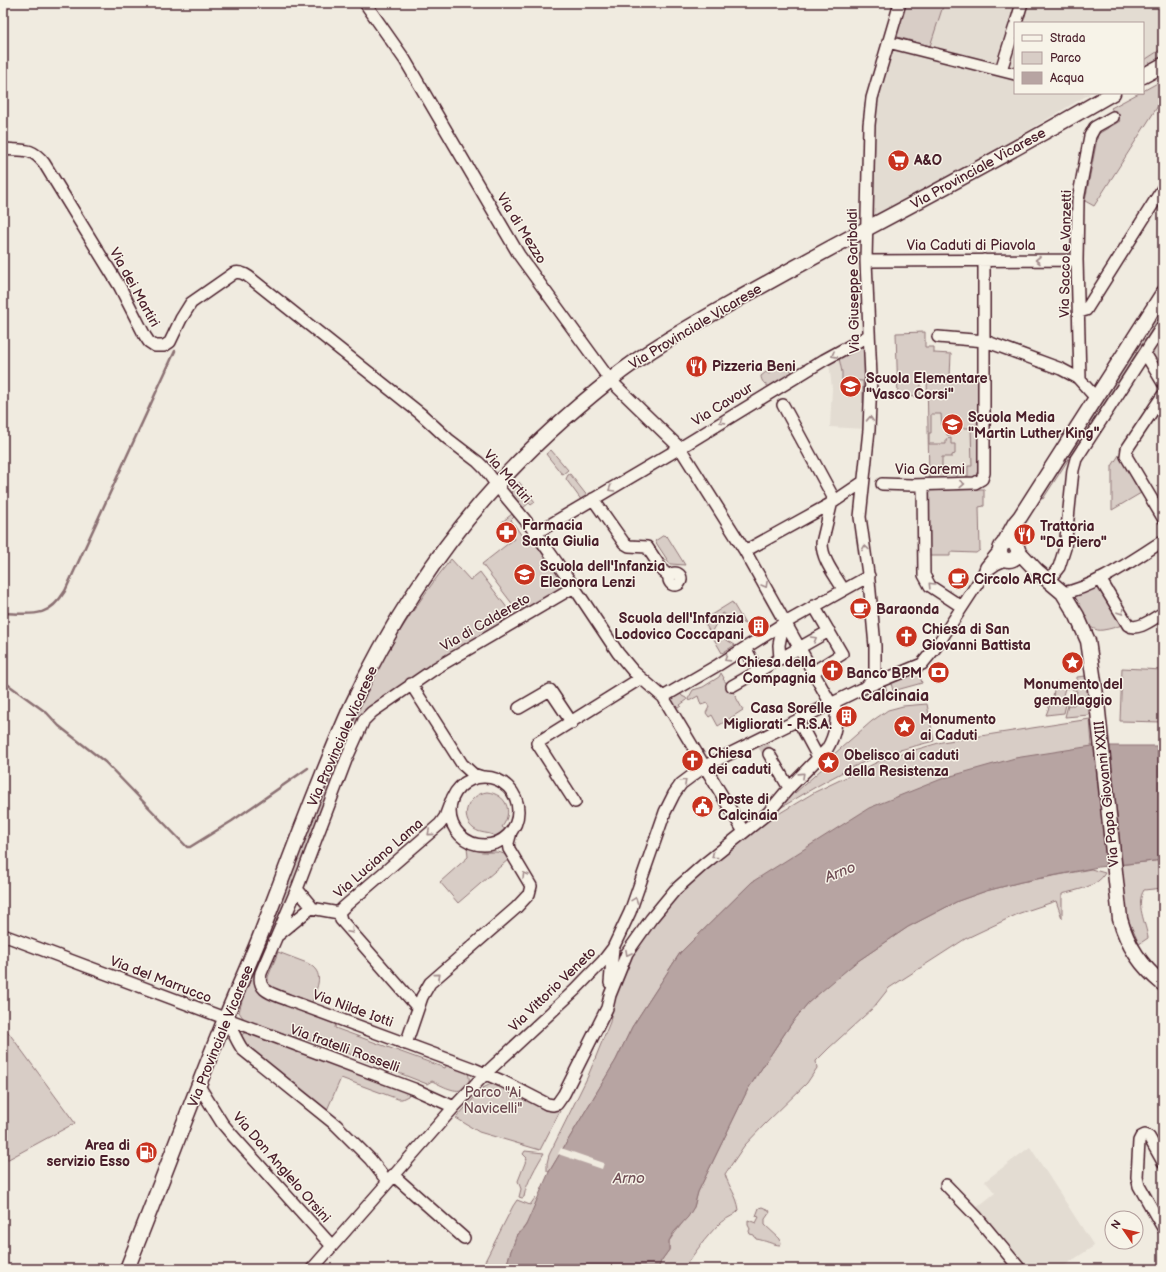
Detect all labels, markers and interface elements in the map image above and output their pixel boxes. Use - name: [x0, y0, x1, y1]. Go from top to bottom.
- legend: [1014, 22, 1144, 94]
- text: Strada: [1050, 31, 1086, 46]
- text: Parco: [1050, 51, 1081, 66]
- text: Acqua: [1050, 71, 1084, 86]
- street label: Via Provinciale Vicarese: [908, 124, 1049, 213]
- supermarket icon: A&O: [886, 147, 912, 173]
- place label: A&O: [913, 152, 942, 169]
- street label: Via di Mezzo: [493, 190, 550, 267]
- street label: Via Sacco e Vanzetti: [1056, 190, 1075, 318]
- street label: Via Giuseppe Garibaldi: [844, 208, 863, 354]
- street label: Via Caduti di Piavola: [906, 237, 1036, 254]
- street label: Via dei Martiri: [106, 245, 163, 330]
- one-way arrow: [1035, 256, 1041, 264]
- street label: Via Provinciale Vicarese: [626, 280, 765, 373]
- one-way arrow: [831, 350, 838, 357]
- restaurant icon: Pizzeria Beni: [684, 353, 710, 379]
- place label: Pizzeria Beni: [712, 358, 796, 375]
- place label: Scuola Elementare "Vasco Corsi": [866, 370, 988, 403]
- school or university icon: Scuola Elementare "Vasco Corsi": [837, 373, 863, 399]
- street label: Via Cavour: [689, 379, 757, 430]
- place label: Scuola Media "Martin Luther King": [968, 409, 1100, 442]
- school or university icon: Scuola Media "Martin Luther King": [940, 412, 966, 438]
- one-way arrow: [866, 416, 874, 422]
- one-way arrow: [720, 417, 727, 424]
- street label: Via Martiri: [480, 446, 535, 506]
- street label: Via Garemi: [895, 461, 965, 478]
- one-way arrow: [959, 480, 965, 488]
- one-way arrow: [608, 484, 615, 491]
- place label: Farmacia Santa Giulia: [522, 517, 599, 550]
- place label: Trattoria "Da Piero": [1040, 518, 1107, 551]
- pharmacy icon: Farmacia Santa Giulia: [494, 520, 520, 546]
- restaurant icon: Trattoria "Da Piero": [1012, 521, 1038, 547]
- one-way arrow: [861, 545, 869, 552]
- place label: Scuola dell'Infanzia Eleonora Lenzi: [540, 558, 665, 591]
- school or university icon: Scuola dell'Infanzia Eleonora Lenzi: [511, 561, 537, 587]
- cafe icon: Circolo ARCI: [946, 566, 972, 592]
- place label: Circolo ARCI: [974, 571, 1057, 588]
- one-way arrow: [760, 581, 767, 588]
- one-way arrow: [928, 582, 935, 590]
- street label: Via di Caldereto: [437, 590, 533, 655]
- cafe icon: Baraonda: [847, 596, 873, 622]
- place label: Baraonda: [876, 601, 939, 618]
- one-way arrow: [1116, 608, 1123, 615]
- place label: Scuola dell'Infanzia Lodovico Coccapani: [614, 610, 744, 643]
- building icon: Scuola dell'Infanzia Lodovico Coccapani: [746, 613, 772, 639]
- place label: Chiesa di San Giovanni Battista: [922, 621, 1031, 654]
- church icon: Chiesa di San Giovanni Battista: [894, 624, 920, 650]
- one-way arrow: [810, 637, 817, 644]
- place icon: Monumento del gemellaggio: [1060, 649, 1086, 675]
- place label: Chiesa della Compagnia: [737, 654, 816, 687]
- one-way arrow: [724, 655, 731, 662]
- church icon: Chiesa della Compagnia: [819, 657, 845, 683]
- bank icon: Banco BPM: [925, 660, 951, 686]
- street label: Via Provinciale Vicarese: [304, 663, 381, 809]
- place label: Banco BPM: [846, 665, 922, 682]
- place label: Monumento del gemellaggio: [1023, 676, 1123, 709]
- district label: Calcinaia: [861, 687, 929, 706]
- place label: Casa Sorelle Migliorati - R.S.A.: [723, 700, 832, 733]
- building icon: Casa Sorelle Migliorati - R.S.A.: [834, 703, 860, 729]
- place label: Monumento ai Caduti: [920, 711, 996, 744]
- place icon: Monumento ai Caduti: [892, 714, 918, 740]
- street label: Via Papa Giovanni XXIII: [1090, 720, 1123, 868]
- place label: Chiesa dei caduti: [708, 745, 771, 778]
- place label: Obelisco ai caduti della Resistenza: [844, 747, 959, 780]
- church icon: Chiesa dei caduti: [679, 748, 705, 774]
- place icon: Obelisco ai caduti della Resistenza: [815, 750, 841, 776]
- one-way arrow: [797, 772, 805, 780]
- one-way arrow: [679, 779, 687, 786]
- place label: Poste di Calcinaia: [718, 791, 778, 824]
- public building icon: Poste di Calcinaia: [690, 794, 716, 820]
- street label: Via Luciano Lama: [330, 815, 427, 902]
- one-way arrow: [428, 828, 435, 835]
- one-way arrow: [711, 852, 718, 859]
- water label: Arno: [821, 858, 859, 888]
- one-way arrow: [522, 872, 529, 879]
- one-way arrow: [630, 897, 638, 904]
- one-way arrow: [346, 926, 353, 934]
- street label: Via Vittorio Veneto: [505, 943, 600, 1035]
- one-way arrow: [625, 949, 632, 956]
- street label: Via del Marrucco: [108, 952, 214, 1007]
- street label: Via Provinciale Vicarese: [184, 963, 257, 1110]
- one-way arrow: [433, 973, 441, 980]
- street label: Via Nilde Iotti: [310, 986, 395, 1031]
- street label: Via fratelli Rosselli: [288, 1021, 402, 1076]
- park label: Parco "Ai Navicelli": [464, 1084, 522, 1117]
- street label: Via Don Anglelo Orsini: [229, 1109, 334, 1226]
- place label: Area di servizio Esso: [46, 1137, 130, 1170]
- fuel station icon: Area di servizio Esso: [133, 1140, 159, 1166]
- water label: Arno: [612, 1169, 645, 1188]
- north arrow: [1104, 1210, 1144, 1250]
- text: N: [1108, 1218, 1124, 1232]

